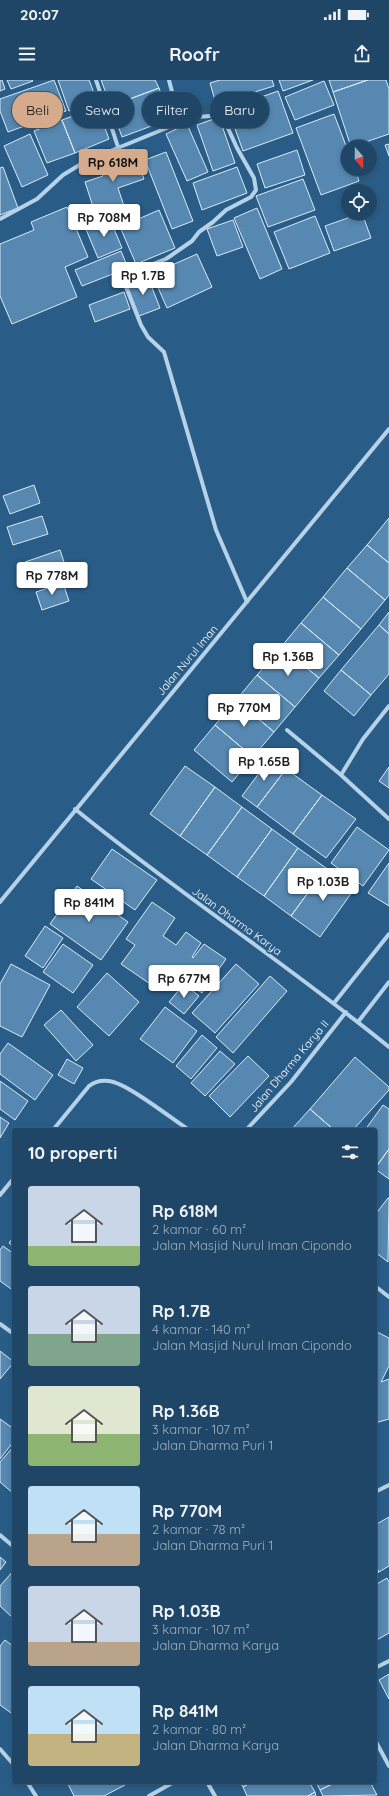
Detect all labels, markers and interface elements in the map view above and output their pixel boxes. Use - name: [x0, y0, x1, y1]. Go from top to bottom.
- text: 20:07: [20, 5, 59, 24]
- icon: menu: [16, 43, 38, 65]
- text: Roofr: [169, 43, 220, 66]
- icon: share: [351, 43, 373, 65]
- chip: Beli: [12, 92, 63, 128]
- chip: Sewa: [71, 92, 134, 128]
- chip: Filter: [142, 92, 202, 128]
- chip: Baru: [210, 92, 269, 128]
- north arrow: [341, 140, 377, 176]
- map controls: [341, 140, 377, 220]
- pin: Rp 618M: [76, 149, 150, 183]
- text: Rp 618M: [88, 154, 138, 170]
- button: locate: [341, 184, 377, 220]
- pin: Rp 708M: [67, 204, 141, 238]
- text: Rp 708M: [77, 209, 131, 225]
- pin: Rp 1.7B: [106, 262, 180, 296]
- text: Rp 1.7B: [121, 267, 165, 283]
- pin: Rp 778M: [15, 562, 89, 596]
- text: Rp 778M: [26, 567, 78, 583]
- street label: Jalan Nurul Iman: [153, 622, 221, 698]
- pin: Rp 1.36B: [247, 643, 329, 677]
- text: Rp 1.36B: [262, 648, 314, 664]
- pin: Rp 770M: [207, 694, 281, 728]
- text: Rp 770M: [217, 699, 271, 715]
- pin: Rp 1.65B: [223, 748, 305, 782]
- text: Rp 1.65B: [238, 753, 290, 769]
- pin: Rp 1.03B: [282, 868, 364, 902]
- text: Rp 1.03B: [297, 873, 349, 889]
- street label: Jalan Dharma Karya: [189, 884, 285, 958]
- pin: Rp 841M: [52, 889, 126, 923]
- text: Rp 841M: [64, 894, 114, 910]
- pin: Rp 677M: [147, 965, 221, 999]
- text: Rp 677M: [158, 970, 210, 986]
- street label: Jalan Dharma Karya II: [246, 1017, 332, 1115]
- icon: filters: [339, 1141, 361, 1163]
- text: 10 properti: [28, 1142, 117, 1163]
- text: Rp 618M: [152, 1200, 218, 1221]
- icon: home: [60, 1202, 108, 1250]
- text: 2 kamar · 60 m²: [152, 1221, 246, 1237]
- text: Jalan Masjid Nurul Iman Cipondo: [152, 1237, 352, 1253]
- text: Rp 1.7B: [152, 1300, 210, 1321]
- icon: home: [60, 1302, 108, 1350]
- text: 4 kamar · 140 m²: [152, 1321, 250, 1337]
- text: Jalan Masjid Nurul Iman Cipondo: [152, 1337, 352, 1353]
- text: Rp 1.36B: [152, 1400, 220, 1421]
- icon: home: [60, 1402, 108, 1450]
- text: 3 kamar · 107 m²: [152, 1421, 250, 1437]
- text: Jalan Dharma Puri 1: [152, 1437, 273, 1453]
- text: Rp 770M: [152, 1500, 222, 1521]
- icon: home: [60, 1502, 108, 1550]
- text: 2 kamar · 78 m²: [152, 1521, 245, 1537]
- text: Jalan Dharma Puri 1: [152, 1537, 273, 1553]
- text: Rp 1.03B: [152, 1600, 221, 1621]
- icon: home: [60, 1602, 108, 1650]
- text: 3 kamar · 107 m²: [152, 1621, 250, 1637]
- text: Jalan Dharma Karya: [152, 1637, 279, 1653]
- text: Rp 841M: [152, 1700, 218, 1721]
- icon: home: [60, 1702, 108, 1750]
- text: 2 kamar · 80 m²: [152, 1721, 246, 1737]
- text: Jalan Dharma Karya: [152, 1737, 279, 1753]

